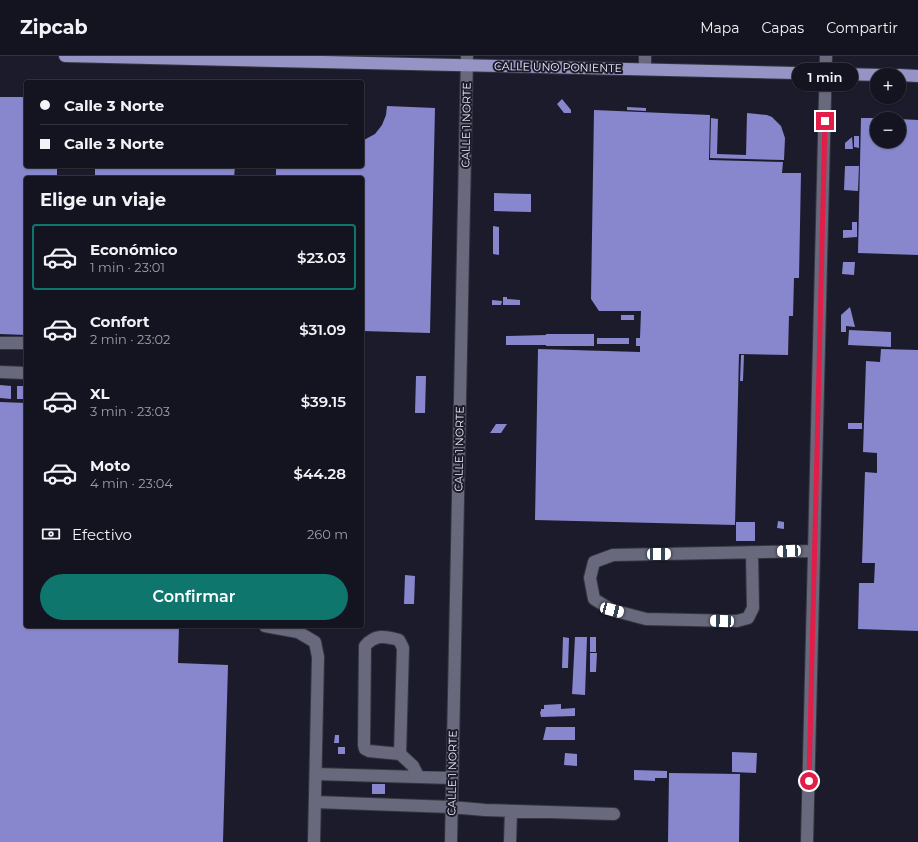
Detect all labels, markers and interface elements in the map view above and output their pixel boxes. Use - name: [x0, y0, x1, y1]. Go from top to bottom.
- text: Zipcab: [20, 16, 88, 39]
- text: Mapa: [700, 19, 740, 37]
- text: Capas: [762, 19, 804, 37]
- text: Compartir: [826, 19, 898, 37]
- street label: CALLE UNO PONIENTE: [494, 59, 622, 75]
- callout: 1 min: [792, 63, 858, 91]
- map controls: [870, 68, 906, 148]
- button: +: [870, 68, 906, 104]
- text: 1 min: [808, 69, 842, 85]
- street label: CALLE 1 NORTE: [458, 82, 474, 168]
- text: Calle 3 Norte: [64, 96, 164, 115]
- route end: [816, 112, 834, 130]
- button: −: [870, 112, 906, 148]
- text: Calle 3 Norte: [64, 134, 164, 153]
- text: Elige un viaje: [40, 189, 166, 211]
- icon: car: [42, 239, 78, 275]
- text: Económico: [90, 240, 178, 259]
- text: $23.03: [297, 248, 346, 267]
- text: 1 min · 23:01: [90, 259, 165, 275]
- icon: car: [42, 311, 78, 347]
- text: Confort: [90, 312, 150, 331]
- text: $31.09: [299, 320, 346, 339]
- text: 2 min · 23:02: [90, 331, 170, 347]
- icon: car: [42, 383, 78, 419]
- text: XL: [90, 384, 109, 403]
- text: $39.15: [301, 392, 346, 411]
- text: 3 min · 23:03: [90, 403, 170, 419]
- street label: CALLE 1 NORTE: [451, 406, 467, 492]
- icon: car: [42, 455, 78, 491]
- text: Moto: [90, 456, 130, 475]
- text: $44.28: [293, 464, 346, 483]
- text: 4 min · 23:04: [90, 475, 173, 491]
- icon: cash: [40, 523, 62, 545]
- text: Efectivo: [72, 525, 132, 544]
- text: 260 m: [307, 526, 348, 542]
- car: [777, 544, 801, 558]
- car: [647, 548, 671, 560]
- button: Confirmar: [40, 574, 348, 620]
- car: [599, 601, 625, 619]
- car: [710, 615, 734, 627]
- street label: CALLE 1 NORTE: [444, 730, 460, 816]
- route start: [800, 772, 818, 790]

